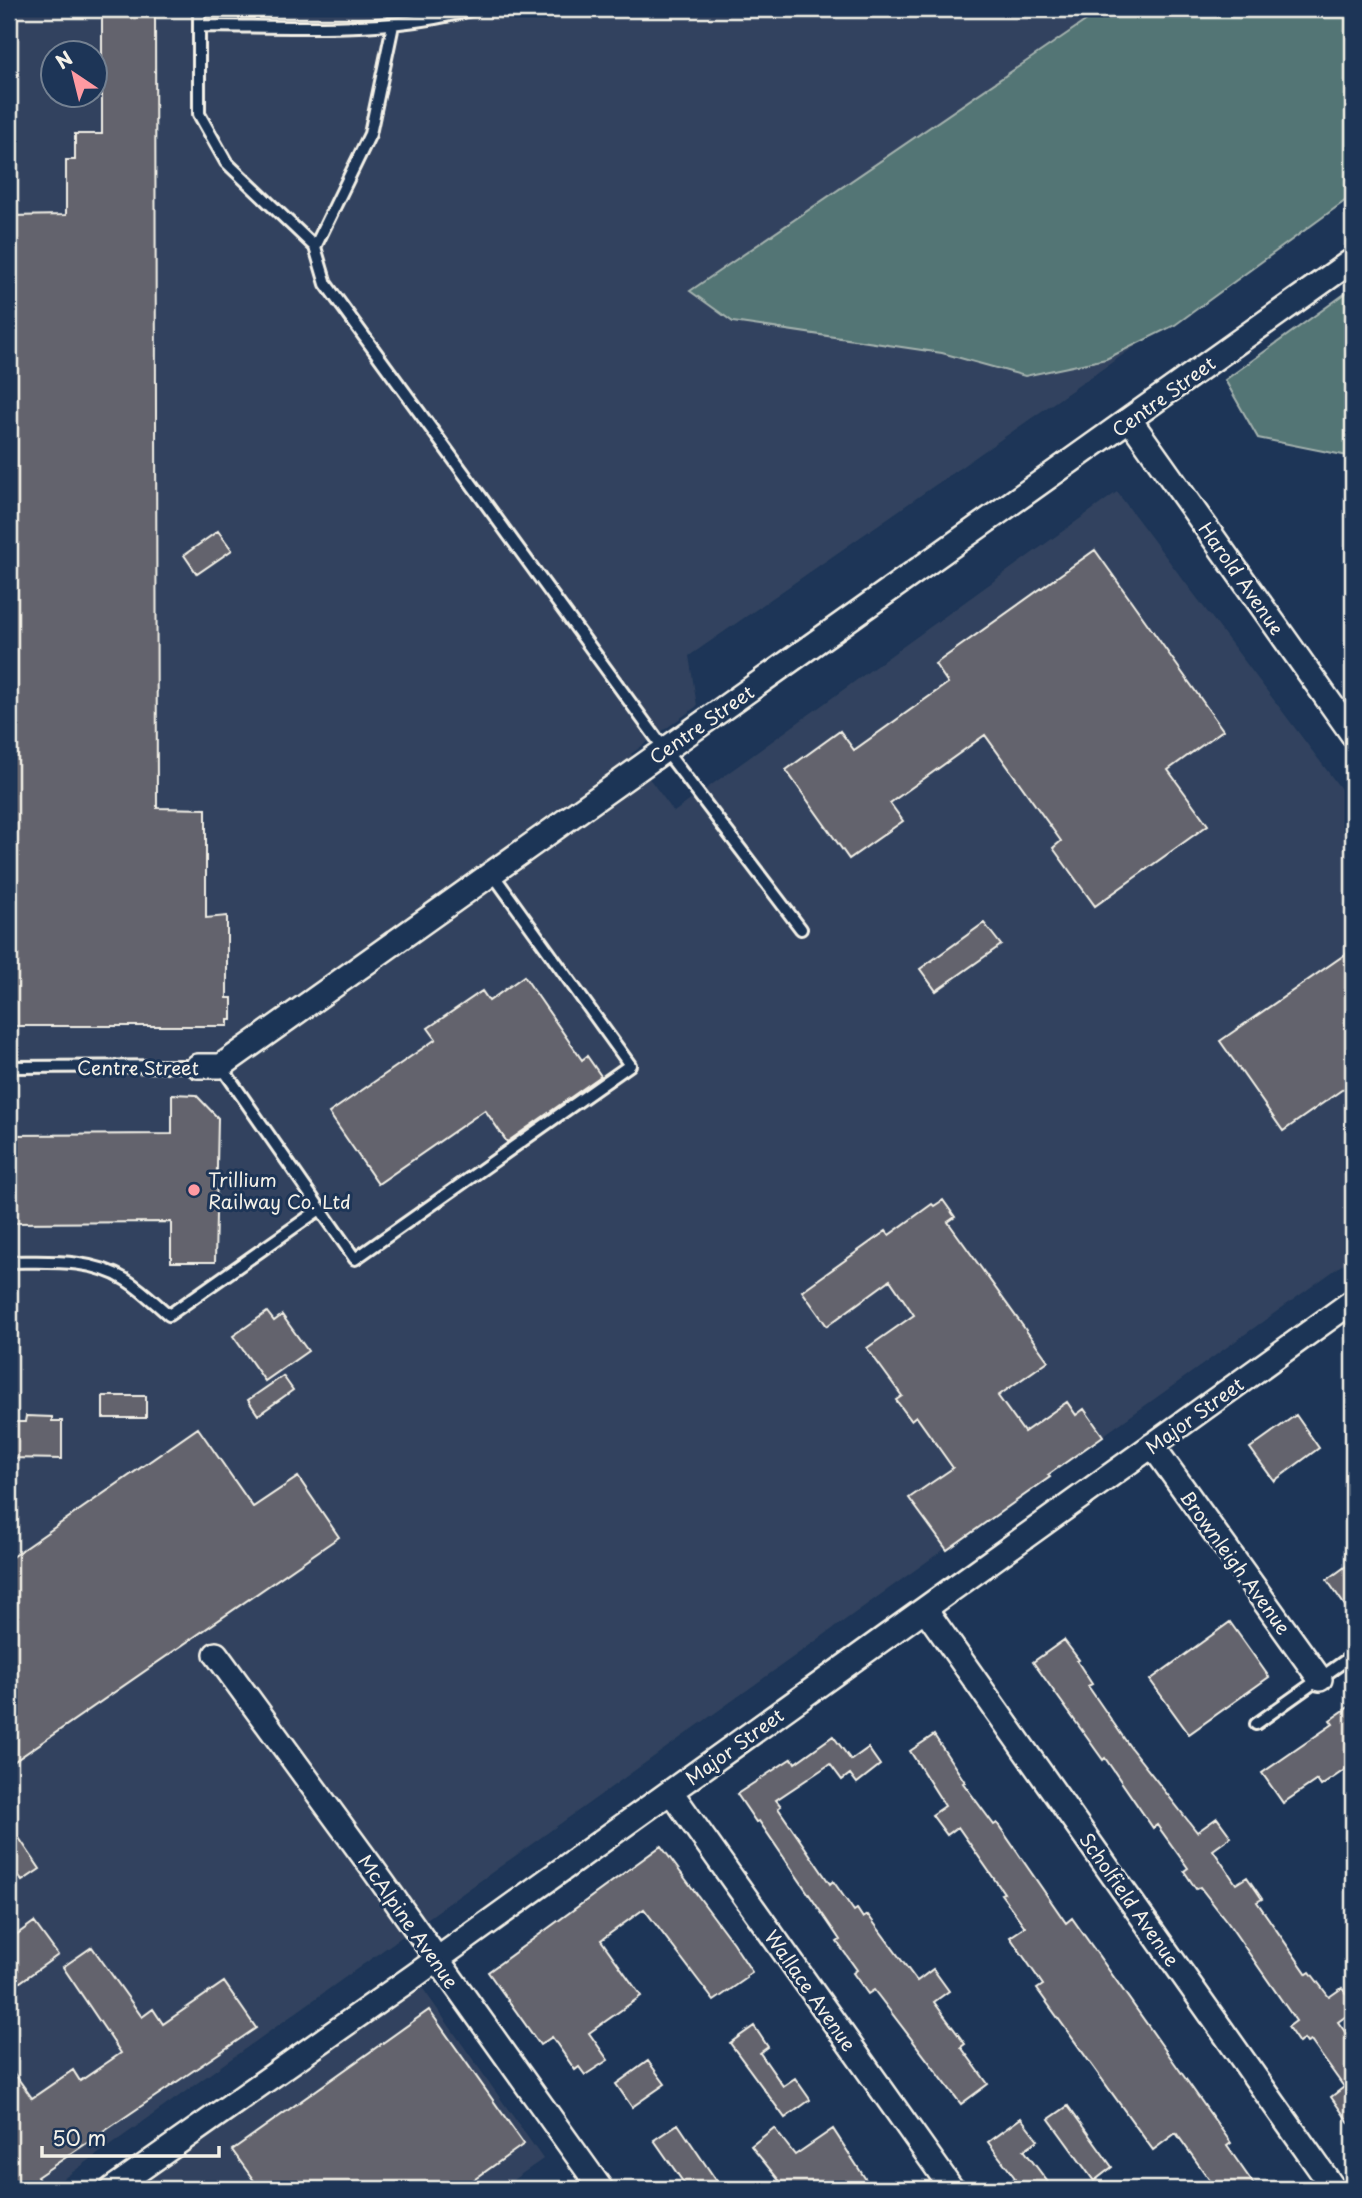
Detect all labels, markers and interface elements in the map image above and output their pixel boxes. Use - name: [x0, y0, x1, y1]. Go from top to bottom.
- north arrow: [38, 38, 108, 108]
- text: N: [49, 43, 78, 75]
- street label: Centre Street: [1105, 349, 1221, 443]
- street label: Harold Avenue: [1193, 516, 1291, 640]
- street label: Centre Street: [643, 678, 759, 770]
- street label: Centre Street: [77, 1053, 199, 1081]
- place label: Trillium Railway Co. Ltd: [208, 1165, 351, 1215]
- marker: Trillium Railway Co. Ltd: [186, 1182, 202, 1198]
- street label: Major Street: [1139, 1370, 1249, 1460]
- street label: Brownleigh Avenue: [1174, 1484, 1298, 1640]
- street label: Major Street: [679, 1701, 789, 1791]
- street label: Scholfield Avenue: [1073, 1826, 1187, 1972]
- street label: McAlpine Avenue: [352, 1848, 466, 1994]
- street label: Wallace Avenue: [759, 1924, 863, 2056]
- scale bar: [42, 2114, 219, 2158]
- text: 50 m: [52, 2121, 106, 2153]

